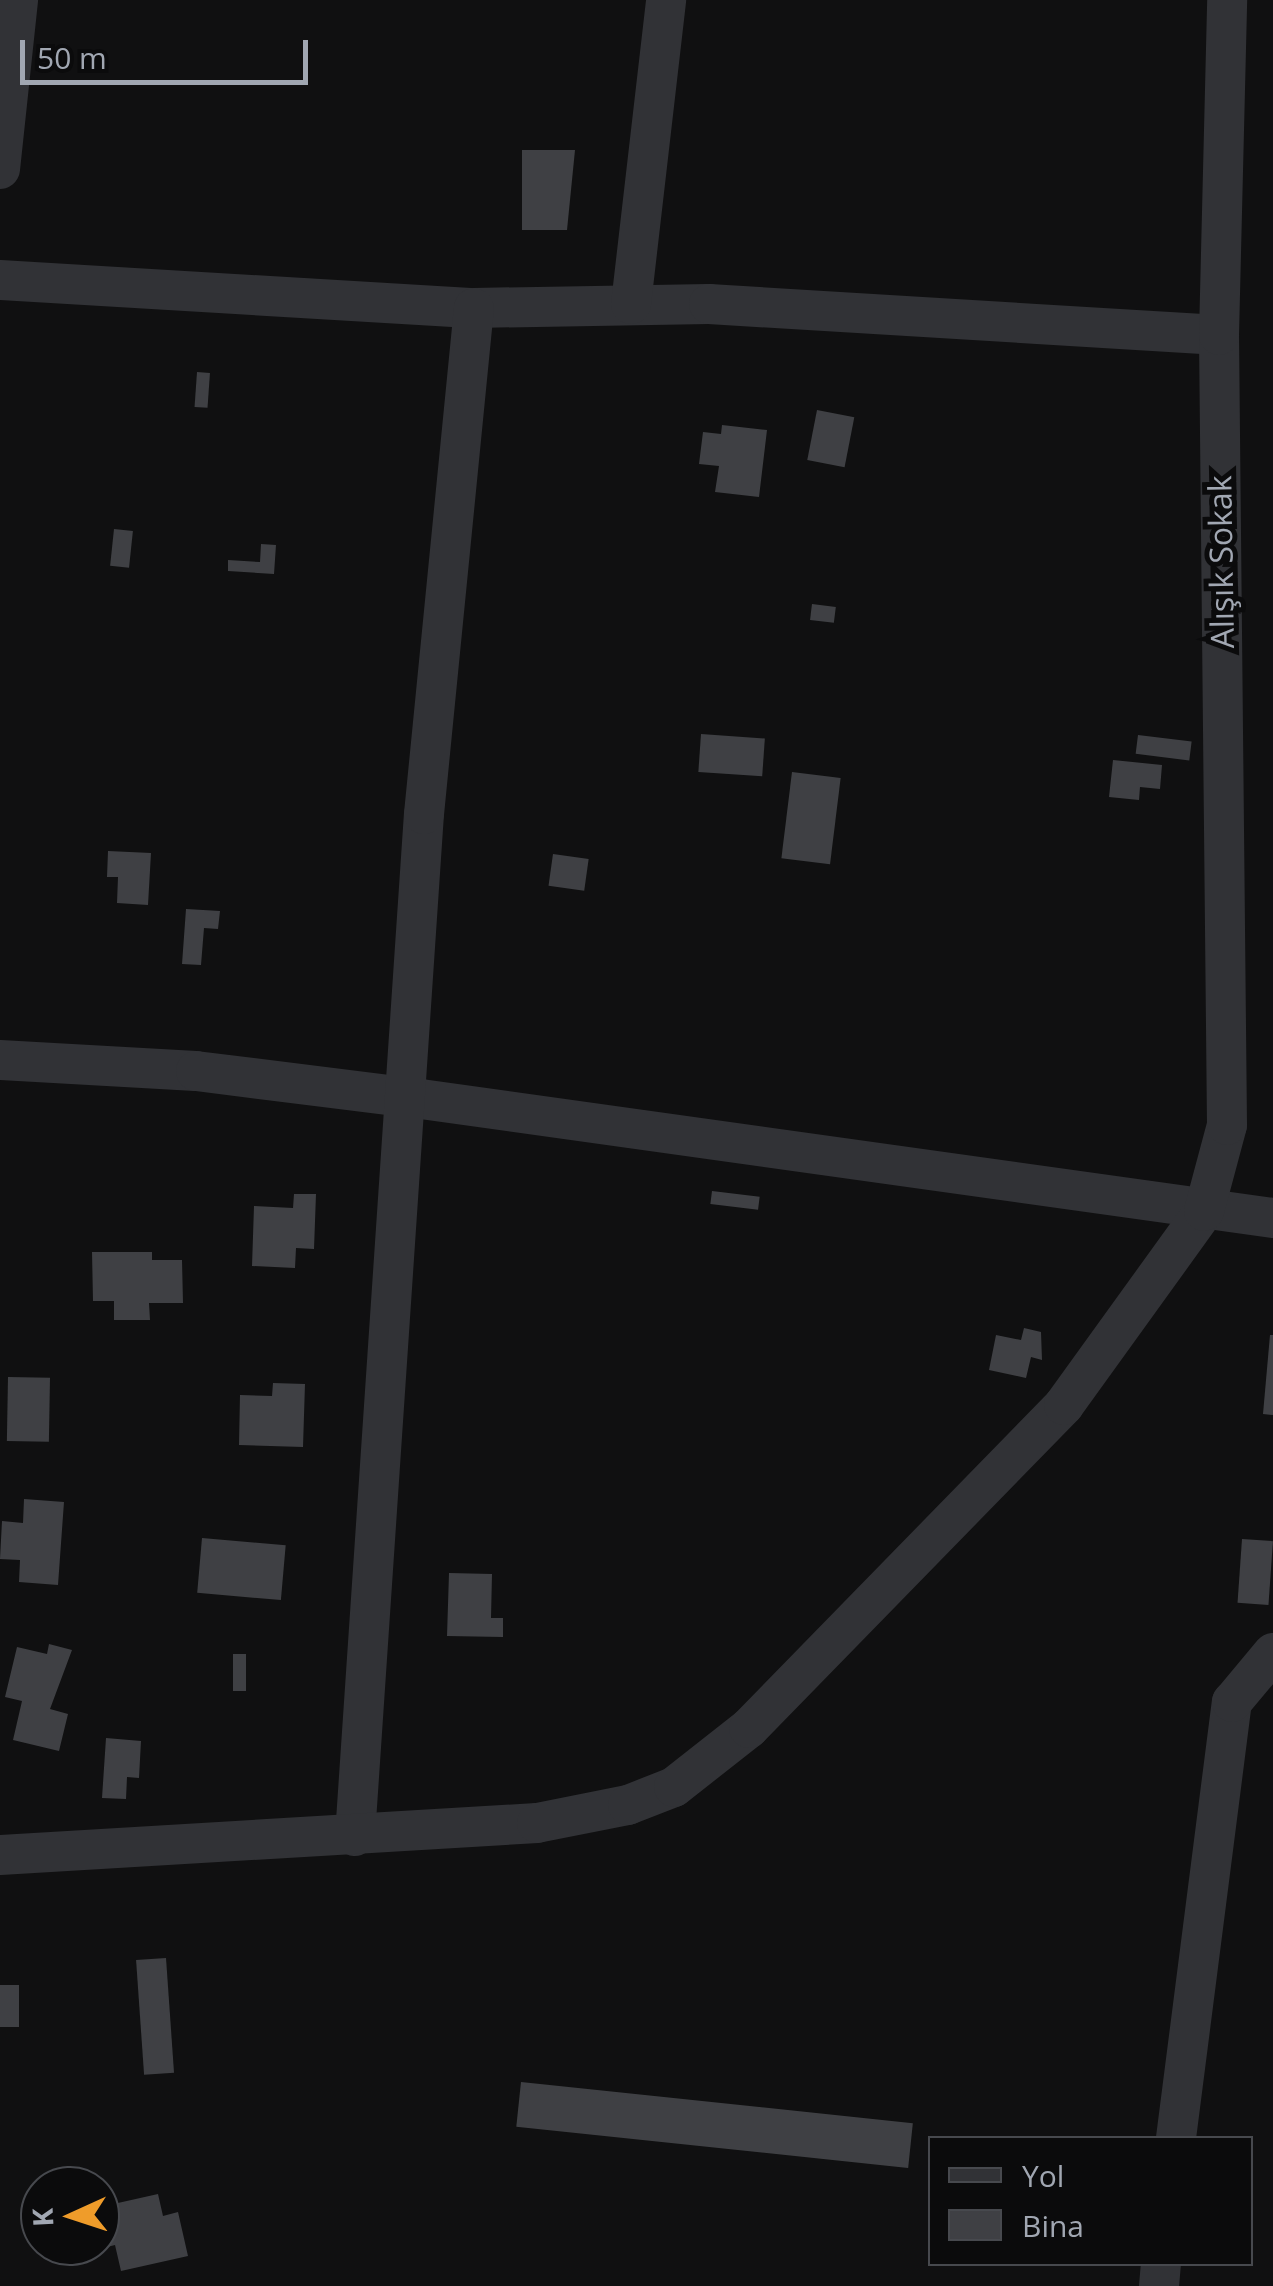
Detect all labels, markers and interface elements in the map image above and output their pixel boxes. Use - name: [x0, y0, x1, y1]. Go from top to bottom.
- scale bar: [25, 20, 312, 82]
- text: 50 m: [37, 37, 107, 78]
- street label: Alışık Sokak: [1200, 475, 1242, 649]
- legend: [928, 2136, 1253, 2266]
- text: Yol: [1022, 2155, 1064, 2196]
- north arrow: [20, 2166, 120, 2266]
- text: Bina: [1022, 2205, 1084, 2246]
- text: K: [23, 2207, 61, 2228]

